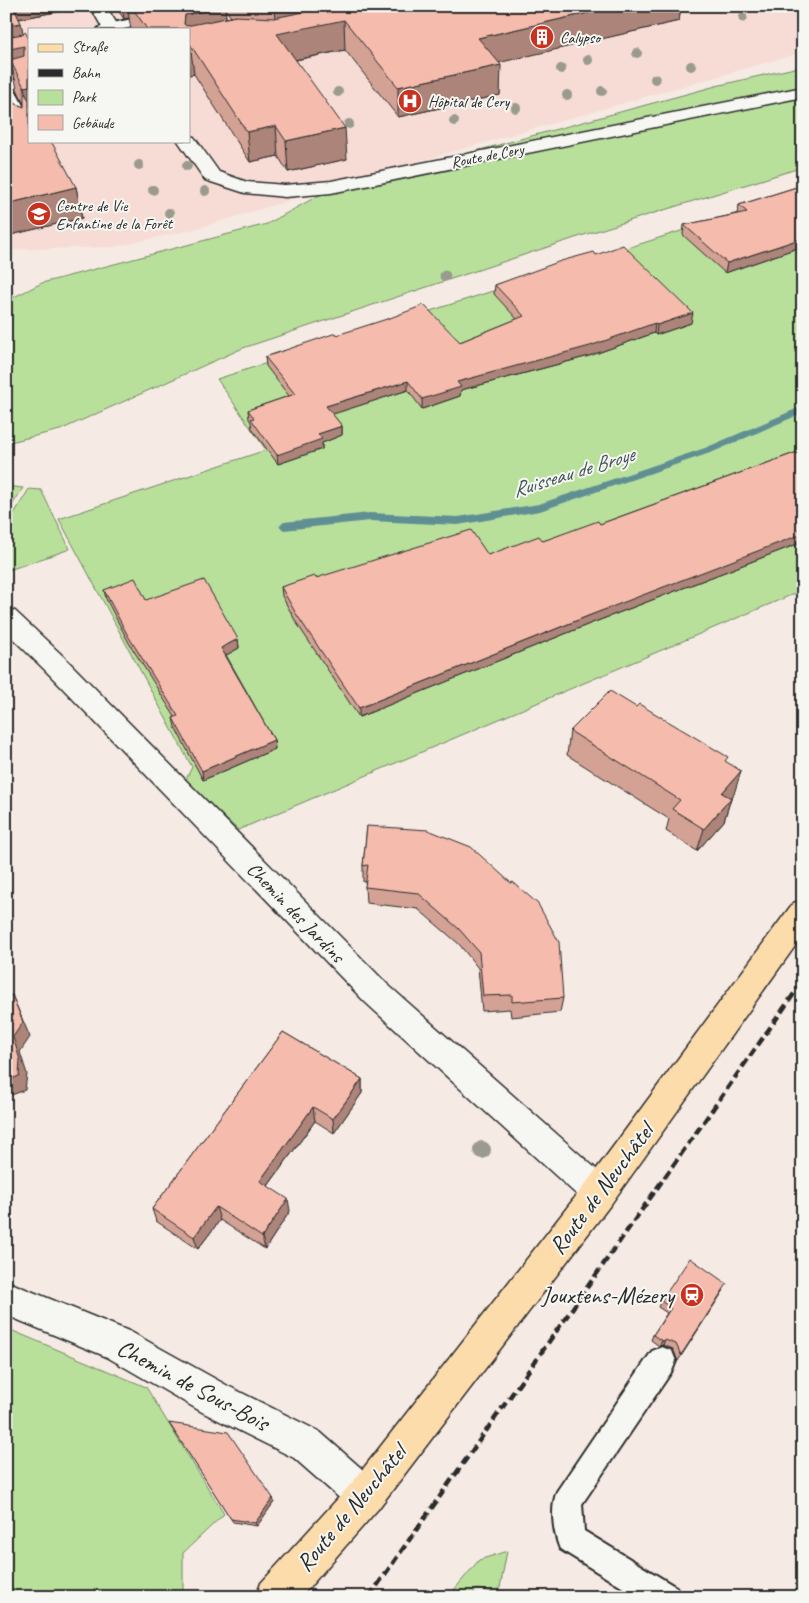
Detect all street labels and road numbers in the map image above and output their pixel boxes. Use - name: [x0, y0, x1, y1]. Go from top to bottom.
- street label: Route de Cery: [449, 139, 527, 173]
- street label: Chemin des Jardins: [241, 857, 351, 969]
- street label: Route de Neuchâtel: [542, 1115, 662, 1260]
- street label: Chemin de Sous-Bois: [112, 1332, 276, 1439]
- street label: Route de Neuchâtel: [289, 1436, 415, 1577]

